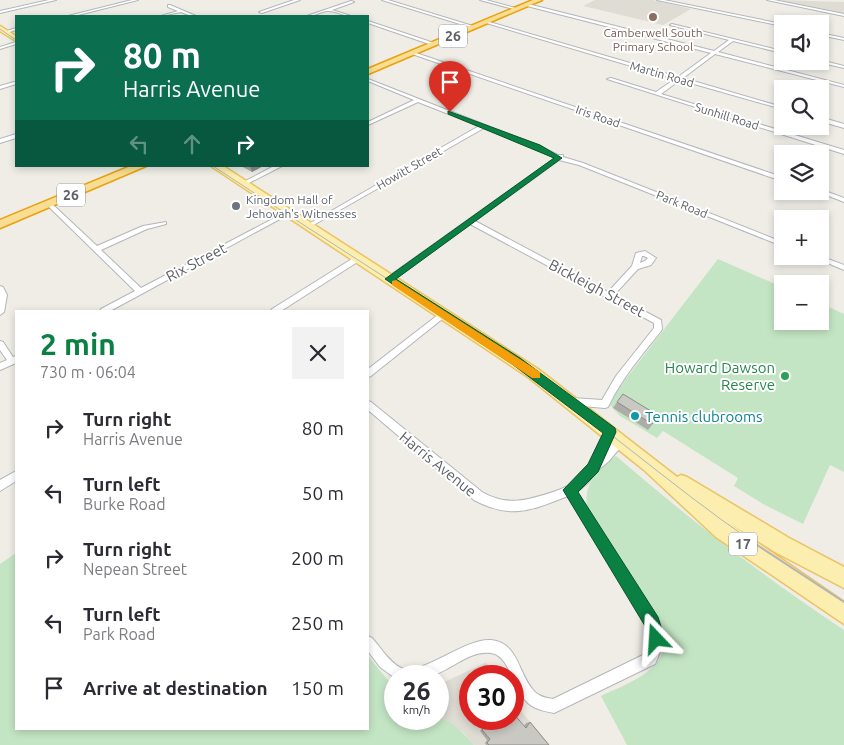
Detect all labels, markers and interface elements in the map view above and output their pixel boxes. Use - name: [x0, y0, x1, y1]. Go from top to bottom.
- marker: Camberwell South Primary School: [647, 11, 659, 23]
- map controls: [774, 15, 829, 330]
- button: sound: [774, 15, 829, 70]
- road number: 26: [439, 24, 467, 48]
- place label: Camberwell South Primary School: [603, 26, 703, 53]
- icon: right: [40, 35, 105, 100]
- text: 80 m: [123, 35, 201, 75]
- street label: Martin Road: [628, 59, 696, 89]
- pin: [429, 61, 471, 112]
- icon: arrive: [436, 68, 464, 96]
- text: Harris Avenue: [123, 76, 260, 101]
- button: search: [774, 80, 829, 135]
- street label: Sunhill Road: [693, 100, 761, 132]
- street label: Iris Road: [574, 102, 622, 130]
- icon: left: [125, 130, 153, 158]
- icon: ahead: [178, 130, 206, 158]
- icon: right: [231, 130, 259, 158]
- street label: Howitt Street: [374, 144, 444, 192]
- button: layers: [774, 145, 829, 200]
- road number: 26: [57, 184, 85, 206]
- street label: Park Road: [654, 188, 710, 220]
- place label: Kingdom Hall of Jehovah's Witnesses: [246, 193, 357, 220]
- marker: Kingdom Hall of Jehovah's Witnesses: [230, 200, 242, 212]
- button: +: [774, 210, 829, 265]
- street label: Rix Street: [163, 239, 229, 285]
- street label: Bickleigh Street: [546, 256, 648, 320]
- button: −: [774, 275, 829, 330]
- text: 2 min: [40, 327, 116, 361]
- button: close: [292, 327, 344, 379]
- place label: Howard Dawson Reserve: [665, 359, 775, 393]
- text: 730 m · 06:04: [40, 363, 136, 381]
- marker: Howard Dawson Reserve: [779, 370, 791, 382]
- text: Turn right: [83, 408, 171, 430]
- place label: Tennis clubrooms: [645, 408, 763, 425]
- marker: Tennis clubrooms: [629, 410, 641, 422]
- icon: right: [40, 414, 68, 442]
- text: 80 m: [302, 417, 344, 439]
- street label: Harris Avenue: [396, 428, 480, 500]
- text: Harris Avenue: [83, 430, 183, 448]
- text: Turn left: [83, 473, 161, 495]
- icon: left: [40, 479, 68, 507]
- text: 50 m: [302, 482, 344, 504]
- text: Burke Road: [83, 495, 166, 513]
- road number: 17: [729, 532, 757, 556]
- text: Turn right: [83, 538, 171, 560]
- icon: right: [40, 544, 68, 572]
- text: 200 m: [291, 547, 344, 569]
- text: Nepean Street: [83, 560, 187, 578]
- text: Turn left: [83, 603, 161, 625]
- icon: left: [40, 609, 68, 637]
- text: 250 m: [291, 612, 344, 634]
- position arrow: [629, 612, 681, 664]
- text: Park Road: [83, 625, 155, 643]
- speed limit sign: 30: [459, 665, 524, 730]
- icon: arrive: [40, 674, 68, 702]
- text: Arrive at destination: [83, 677, 268, 699]
- text: 150 m: [291, 677, 344, 699]
- text: 26: [402, 677, 431, 705]
- text: km/h: [403, 703, 430, 716]

